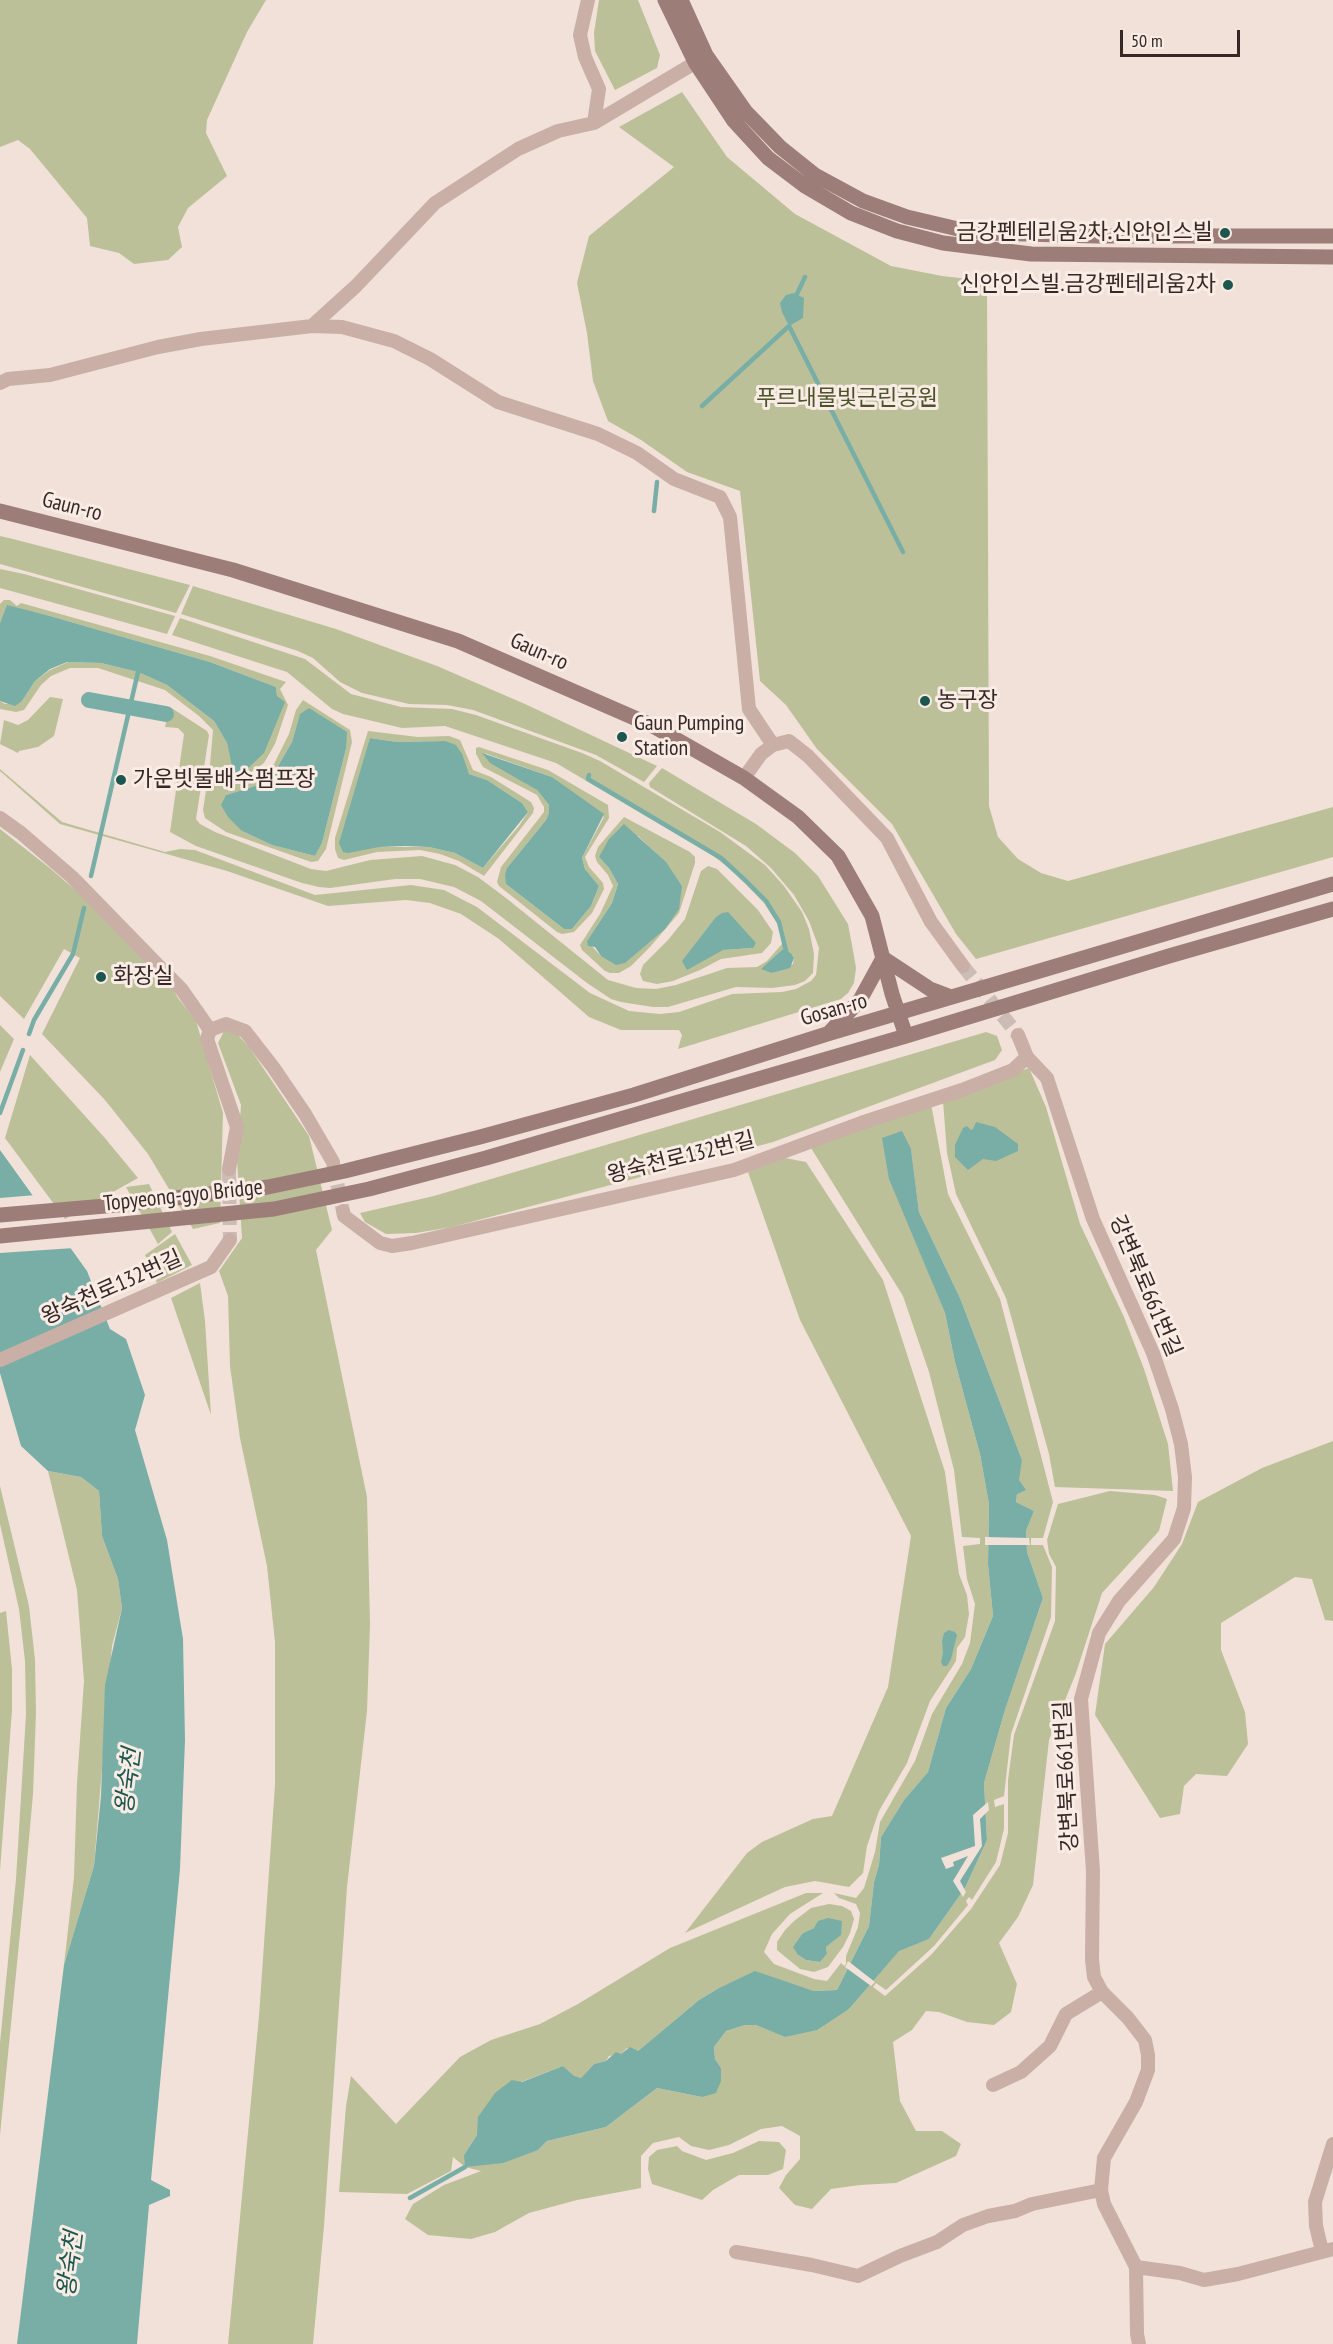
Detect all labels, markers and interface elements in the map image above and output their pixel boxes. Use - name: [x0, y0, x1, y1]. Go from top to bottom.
- scale bar: [1123, 18, 1243, 56]
- text: 50 m: [1131, 29, 1163, 52]
- place label: 금강펜테리움2차.신안인스빌: [956, 220, 1213, 246]
- marker: 금강펜테리움2차.신안인스빌: [1218, 226, 1232, 240]
- place label: 신안인스빌.금강펜테리움2차: [959, 272, 1216, 298]
- marker: 신안인스빌.금강펜테리움2차: [1221, 278, 1235, 292]
- park label: 푸르내물빛근린공원: [756, 386, 938, 412]
- street label: Gaun-ro: [39, 487, 105, 527]
- street label: Gaun-ro: [506, 628, 572, 676]
- place label: 농구장: [937, 688, 998, 714]
- marker: 농구장: [918, 694, 932, 708]
- place label: Gaun Pumping Station: [634, 711, 744, 762]
- marker: Gaun Pumping Station: [615, 730, 629, 744]
- place label: 가운빗물배수펌프장: [133, 767, 315, 793]
- marker: 가운빗물배수펌프장: [114, 773, 128, 787]
- place label: 화장실: [113, 964, 174, 990]
- marker: 화장실: [94, 970, 108, 984]
- street label: Gosan-ro: [798, 988, 870, 1032]
- street label: 왕숙천로132번길: [604, 1127, 758, 1189]
- street label: Topyeong-gyo Bridge: [102, 1175, 264, 1217]
- street label: 강변북로661번길: [1103, 1211, 1187, 1361]
- street label: 왕숙천로132번길: [38, 1245, 186, 1331]
- street label: 강변북로661번길: [1050, 1700, 1084, 1852]
- water label: 왕숙천: [111, 1746, 147, 1816]
- water label: 왕숙천: [53, 2229, 89, 2299]

